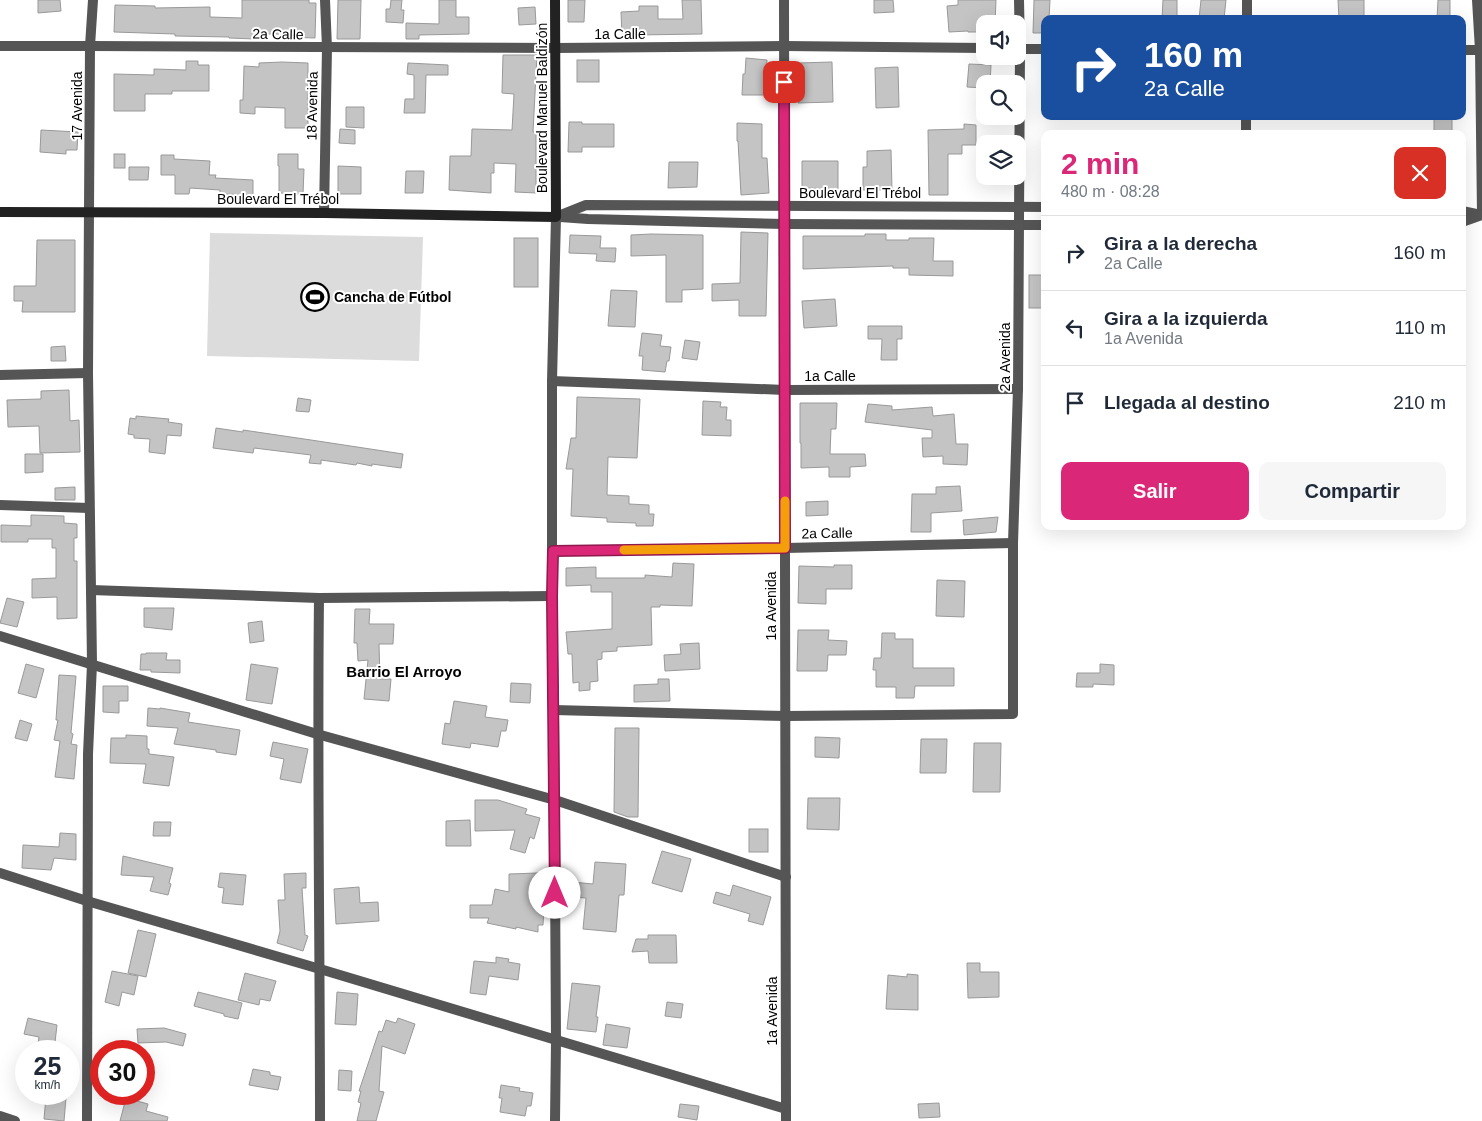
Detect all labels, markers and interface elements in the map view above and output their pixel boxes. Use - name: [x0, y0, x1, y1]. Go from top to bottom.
- map controls: [976, 15, 1026, 185]
- button: sound: [976, 15, 1026, 65]
- street label: Boulevard Manuel Baldizón: [534, 23, 550, 193]
- street label: 2a Calle: [252, 26, 304, 42]
- street label: 1a Calle: [594, 26, 646, 42]
- icon: right: [1061, 35, 1126, 100]
- text: 160 m: [1144, 35, 1243, 74]
- pin: [763, 61, 805, 103]
- icon: arrive: [770, 68, 798, 96]
- street label: 17 Avenida: [69, 71, 85, 141]
- street label: 18 Avenida: [303, 71, 321, 141]
- button: search: [976, 75, 1026, 125]
- text: 2a Calle: [1144, 76, 1225, 101]
- button: layers: [976, 135, 1026, 185]
- text: 2 min: [1061, 147, 1139, 180]
- button: close: [1394, 147, 1446, 199]
- text: 480 m · 08:28: [1061, 183, 1160, 200]
- street label: Boulevard El Trébol: [799, 185, 921, 201]
- street label: Boulevard El Trébol: [217, 191, 339, 207]
- text: Gira a la derecha: [1104, 233, 1257, 254]
- icon: right: [1061, 239, 1089, 267]
- text: 160 m: [1393, 242, 1446, 263]
- text: 2a Calle: [1104, 255, 1163, 272]
- sports icon: Cancha de Fútbol: [300, 282, 330, 312]
- place label: Cancha de Fútbol: [334, 289, 451, 305]
- text: Gira a la izquierda: [1104, 308, 1268, 329]
- icon: left: [1061, 314, 1089, 342]
- text: 110 m: [1395, 317, 1446, 338]
- street label: 2a Avenida: [997, 322, 1013, 392]
- text: 1a Avenida: [1104, 330, 1183, 347]
- street label: 1a Calle: [804, 368, 856, 384]
- icon: arrive: [1061, 389, 1089, 417]
- text: Llegada al destino: [1104, 392, 1270, 413]
- text: 210 m: [1393, 392, 1446, 413]
- button: Salir: [1061, 462, 1249, 520]
- button: Compartir: [1259, 462, 1446, 520]
- street label: 2a Calle: [801, 525, 853, 541]
- street label: 1a Avenida: [763, 571, 779, 641]
- district label: Barrio El Arroyo: [346, 663, 462, 680]
- position arrow: [528, 866, 580, 918]
- street label: 1a Avenida: [764, 976, 780, 1046]
- speed limit sign: 30: [90, 1040, 155, 1105]
- text: 25: [34, 1052, 61, 1080]
- text: km/h: [34, 1078, 61, 1092]

